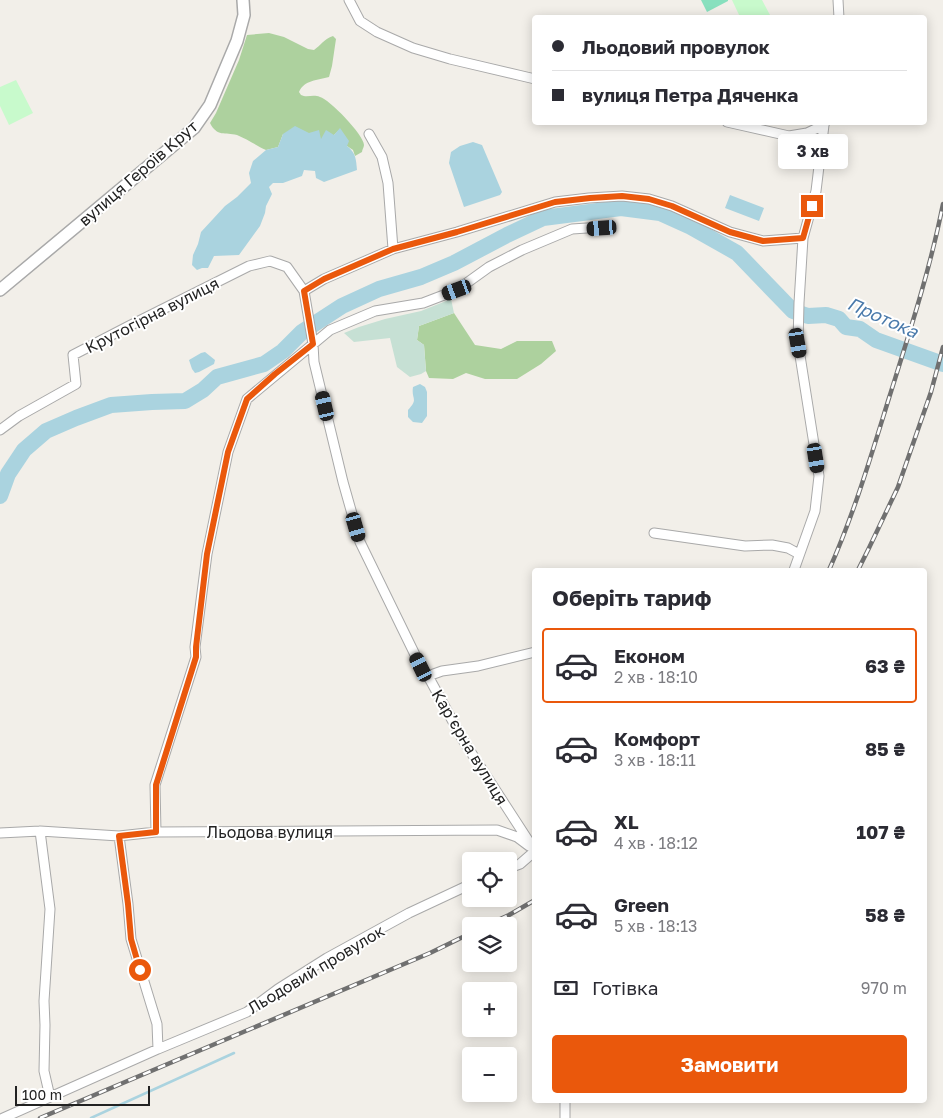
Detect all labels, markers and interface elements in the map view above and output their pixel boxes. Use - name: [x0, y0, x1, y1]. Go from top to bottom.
- text: Льодовий провулок: [582, 35, 770, 58]
- text: вулиця Петра Дяченка: [582, 83, 798, 106]
- street label: вулиця Героїв Крут: [75, 116, 202, 230]
- callout: 3 хв: [777, 134, 847, 168]
- text: 3 хв: [797, 141, 829, 161]
- route end: [801, 195, 823, 217]
- car: [586, 219, 617, 237]
- street label: Крутогірна вулиця: [82, 273, 222, 357]
- car: [440, 278, 473, 302]
- water label: Протока: [844, 292, 922, 343]
- car: [788, 327, 807, 359]
- car: [314, 390, 335, 422]
- car: [806, 442, 825, 474]
- car: [344, 511, 367, 543]
- text: Оберіть тариф: [552, 584, 711, 611]
- icon: car: [554, 643, 599, 688]
- text: Економ: [614, 644, 685, 667]
- car: [407, 650, 434, 684]
- text: 63 ₴: [865, 654, 905, 677]
- text: 2 хв · 18:10: [614, 667, 698, 687]
- street label: Карʼєрна вулиця: [428, 686, 512, 808]
- icon: car: [554, 726, 599, 771]
- text: Комфорт: [614, 727, 700, 750]
- text: 85 ₴: [865, 737, 905, 760]
- text: 3 хв · 18:11: [614, 750, 696, 770]
- icon: car: [554, 809, 599, 854]
- text: XL: [614, 810, 639, 833]
- text: 107 ₴: [856, 820, 905, 843]
- street label: Льодова вулиця: [207, 822, 333, 842]
- text: 4 хв · 18:12: [614, 833, 698, 853]
- map controls: [462, 852, 517, 1102]
- button: locate: [462, 852, 517, 907]
- icon: car: [554, 892, 599, 937]
- text: Green: [614, 893, 669, 916]
- text: 58 ₴: [865, 903, 905, 926]
- text: 5 хв · 18:13: [614, 916, 697, 936]
- button: layers: [462, 917, 517, 972]
- street label: Льодовий провулок: [244, 920, 388, 1018]
- route start: [129, 959, 151, 981]
- icon: cash: [552, 974, 580, 1002]
- text: Готівка: [592, 976, 658, 999]
- text: 970 m: [861, 978, 907, 998]
- button: +: [462, 982, 517, 1037]
- button: Замовити: [552, 1035, 907, 1093]
- button: −: [462, 1047, 517, 1102]
- scale bar: [15, 1083, 150, 1106]
- text: 100 m: [22, 1086, 62, 1103]

